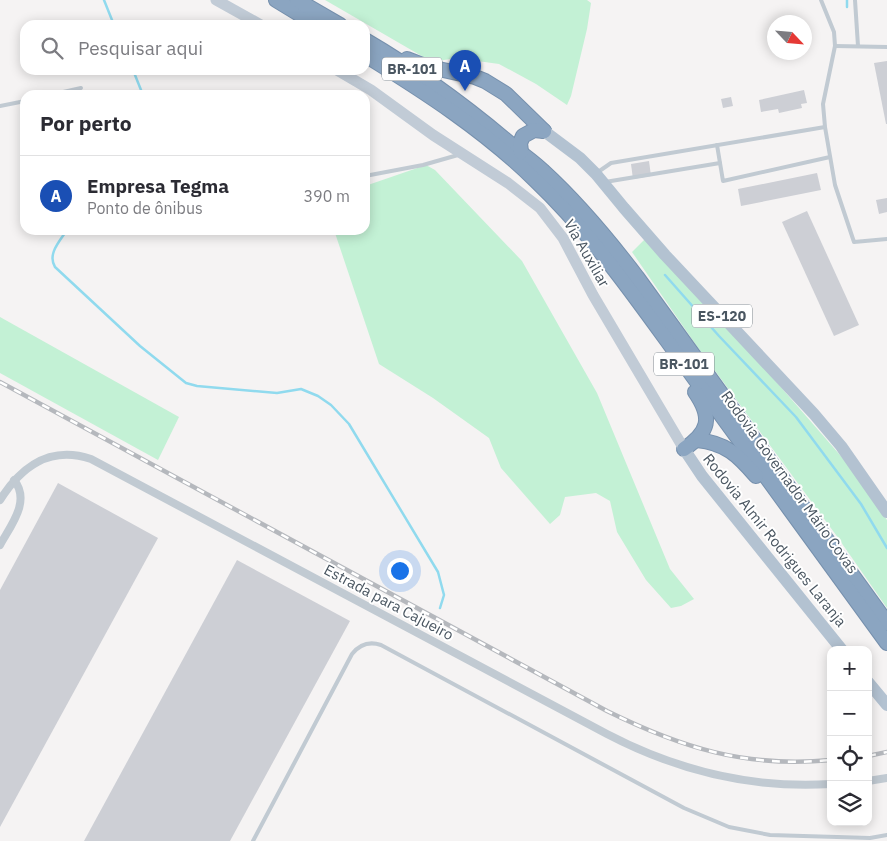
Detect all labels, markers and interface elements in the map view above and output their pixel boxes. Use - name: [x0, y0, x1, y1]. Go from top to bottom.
- north arrow: [767, 15, 812, 60]
- search box: [20, 20, 370, 75]
- icon: search: [38, 34, 66, 62]
- text: Pesquisar aqui: [78, 36, 203, 60]
- pin: A: [449, 50, 481, 91]
- road number: BR-101: [382, 58, 442, 80]
- text: Por perto: [40, 109, 132, 137]
- text: Empresa Tegma: [87, 174, 229, 198]
- text: A: [51, 186, 61, 206]
- text: 390 m: [303, 186, 350, 206]
- text: Ponto de ônibus: [87, 198, 203, 218]
- street label: Via Auxiliar: [560, 216, 614, 291]
- road number: ES-120: [692, 304, 752, 328]
- road number: BR-101: [654, 352, 714, 376]
- street label: Rodovia Governador Mário Covas: [717, 387, 863, 577]
- street label: Rodovia Almir Rodrigues Laranja: [699, 450, 851, 630]
- your location: [387, 558, 413, 584]
- street label: Estrada para Cajueiro: [321, 560, 457, 644]
- map controls: [827, 646, 872, 826]
- button: +: [827, 646, 872, 691]
- button: −: [827, 691, 872, 736]
- button: locate: [827, 736, 872, 781]
- button: layers: [827, 781, 872, 826]

